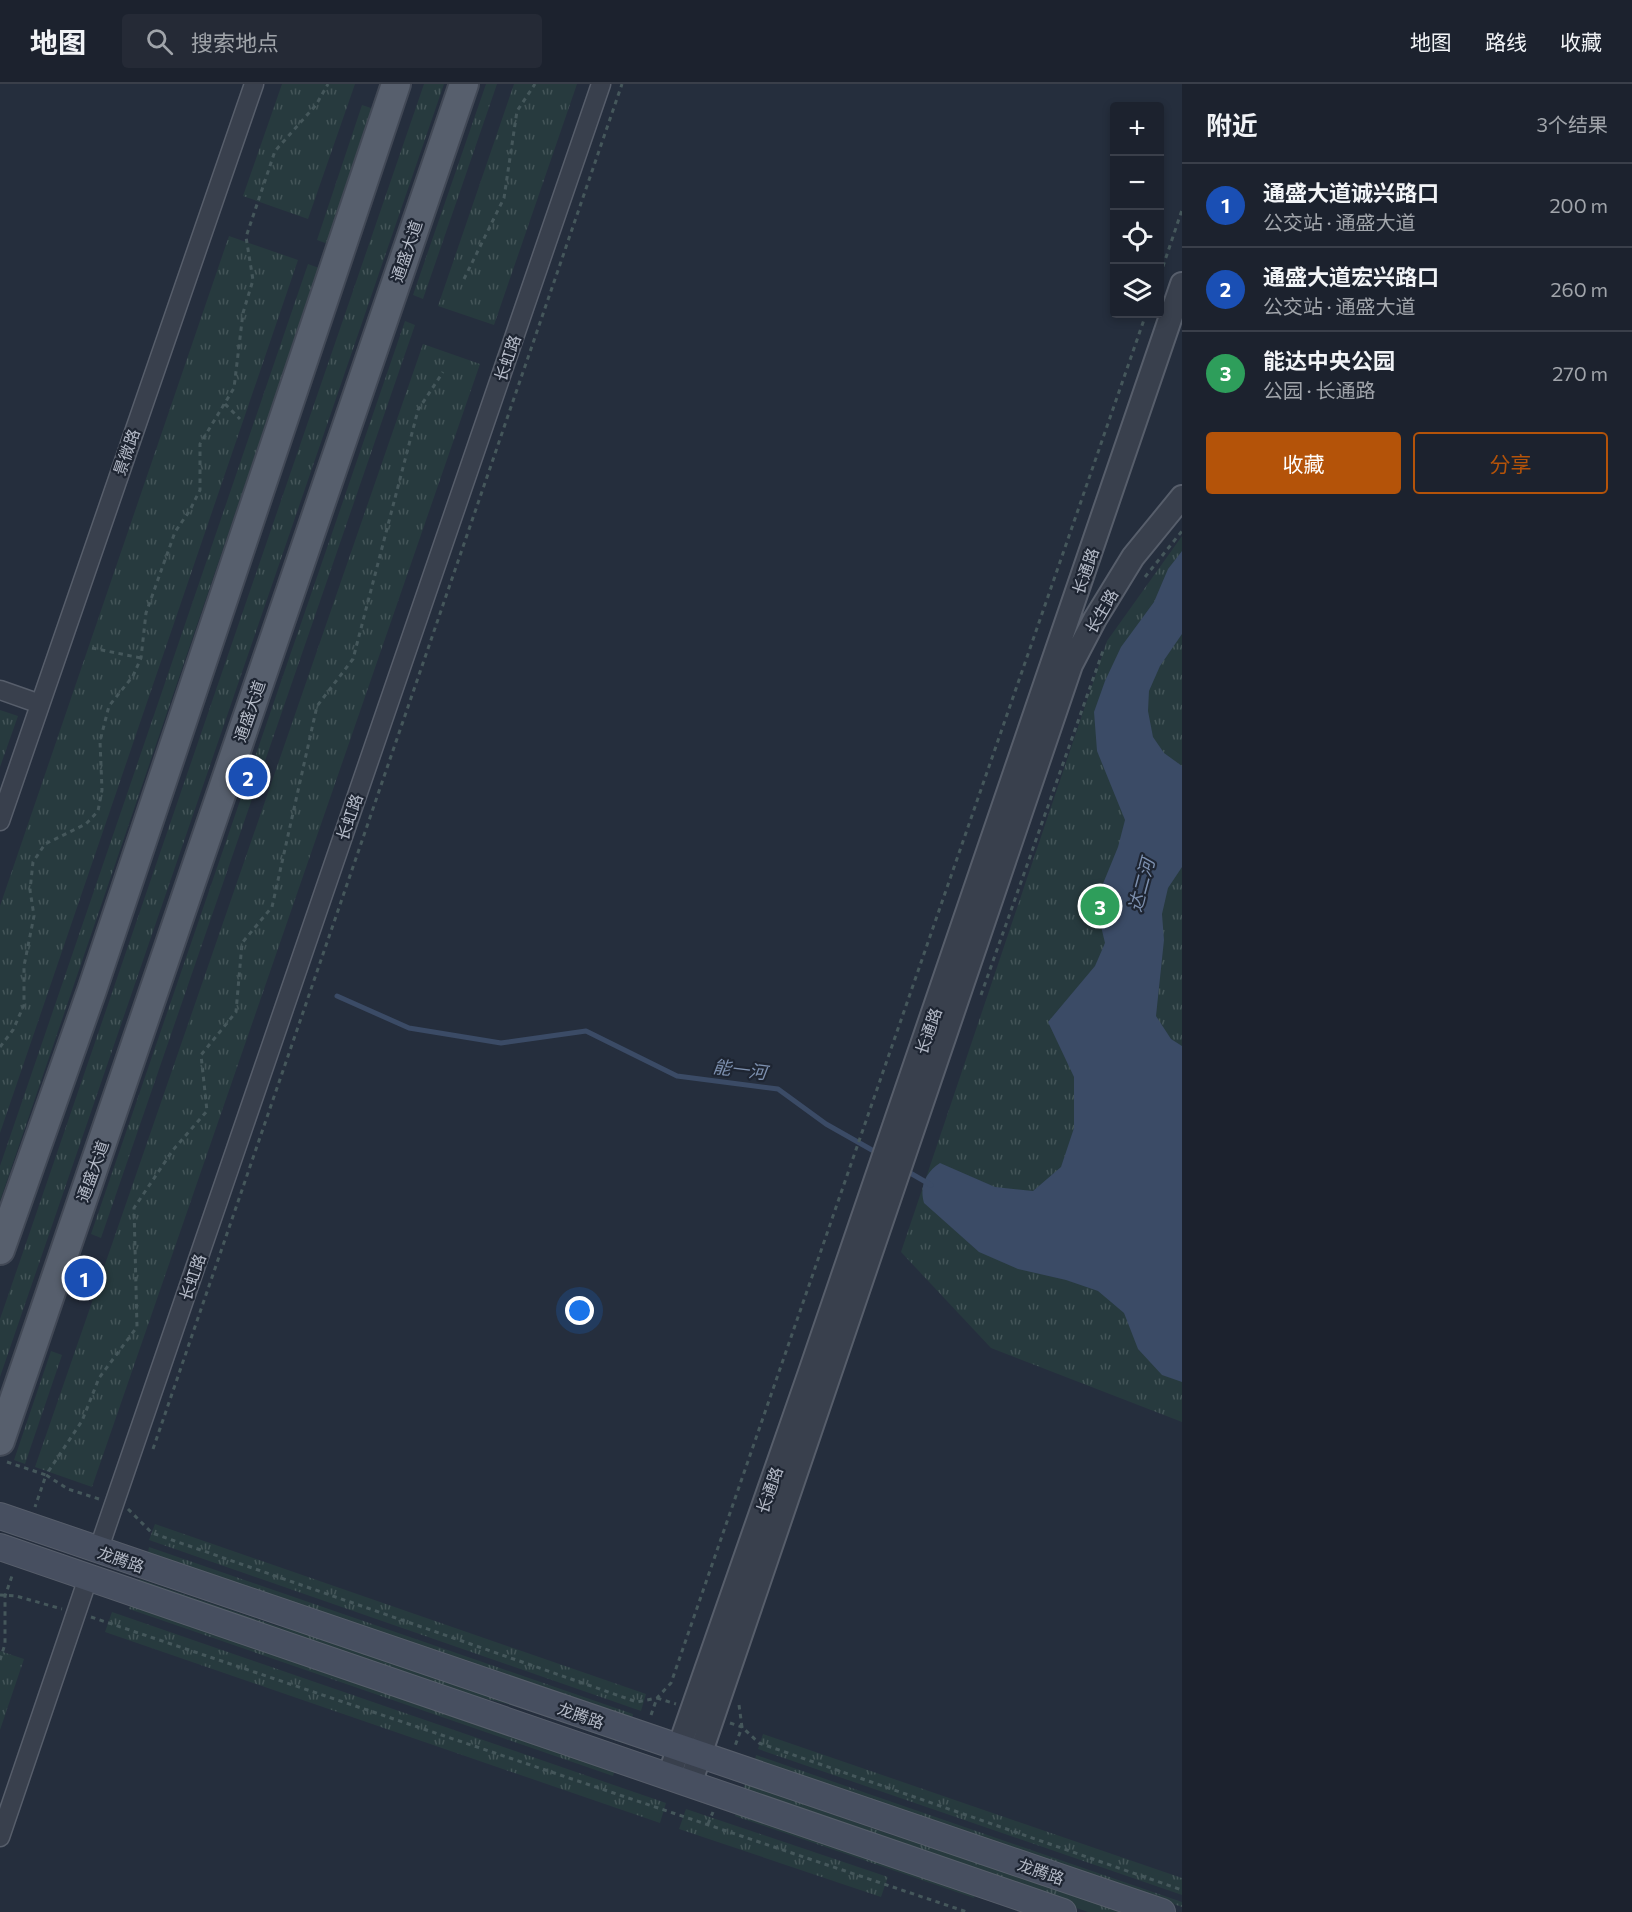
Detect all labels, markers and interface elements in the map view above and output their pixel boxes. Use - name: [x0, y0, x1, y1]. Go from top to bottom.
- search box: [122, 14, 542, 68]
- text: 地图: [30, 25, 86, 59]
- icon: search: [143, 25, 176, 58]
- text: 搜索地点: [191, 29, 279, 56]
- text: 地图: [1410, 29, 1452, 54]
- text: 路线: [1485, 29, 1527, 54]
- text: 收藏: [1560, 29, 1602, 54]
- map controls: [1110, 102, 1164, 318]
- button: +: [1110, 102, 1164, 156]
- text: 附近: [1206, 109, 1258, 140]
- text: 3个结果: [1537, 112, 1608, 136]
- button: −: [1110, 156, 1164, 210]
- text: 通盛大道诚兴路口: [1263, 179, 1439, 206]
- text: 1: [1221, 193, 1230, 217]
- text: 200 m: [1550, 193, 1608, 217]
- button: locate: [1110, 210, 1164, 264]
- text: 公交站 · 通盛大道: [1263, 210, 1415, 234]
- street label: 通盛大道: [387, 218, 425, 284]
- text: 通盛大道宏兴路口: [1263, 263, 1439, 290]
- button: layers: [1110, 264, 1164, 318]
- text: 2: [1220, 277, 1231, 301]
- text: 260 m: [1550, 277, 1608, 301]
- text: 公交站 · 通盛大道: [1263, 294, 1415, 318]
- street label: 长虹路: [490, 332, 524, 384]
- text: 能达中央公园: [1263, 347, 1395, 374]
- text: 3: [1220, 361, 1231, 385]
- text: 270 m: [1552, 361, 1608, 385]
- text: 公园 · 长通路: [1263, 378, 1375, 402]
- street label: 景微路: [109, 426, 143, 478]
- button: 收藏: [1206, 432, 1401, 494]
- button: 分享: [1413, 432, 1608, 494]
- street label: 长通路: [1068, 545, 1102, 597]
- street label: 长生路: [1081, 585, 1121, 637]
- street label: 通盛大道: [230, 678, 268, 744]
- pin: 2: [228, 754, 268, 800]
- street label: 长虹路: [332, 791, 366, 843]
- water label: 达二河: [1123, 853, 1159, 914]
- pin: 3: [1080, 884, 1120, 928]
- street label: 长通路: [911, 1005, 945, 1057]
- water label: 能一河: [712, 1055, 771, 1084]
- street label: 通盛大道: [72, 1138, 112, 1204]
- street label: 长虹路: [175, 1251, 209, 1303]
- pin: 1: [64, 1256, 104, 1300]
- your location: [565, 1296, 594, 1325]
- street label: 长通路: [752, 1464, 786, 1516]
- street label: 龙腾路: [95, 1542, 147, 1576]
- street label: 龙腾路: [555, 1698, 607, 1732]
- street label: 龙腾路: [1015, 1854, 1067, 1888]

